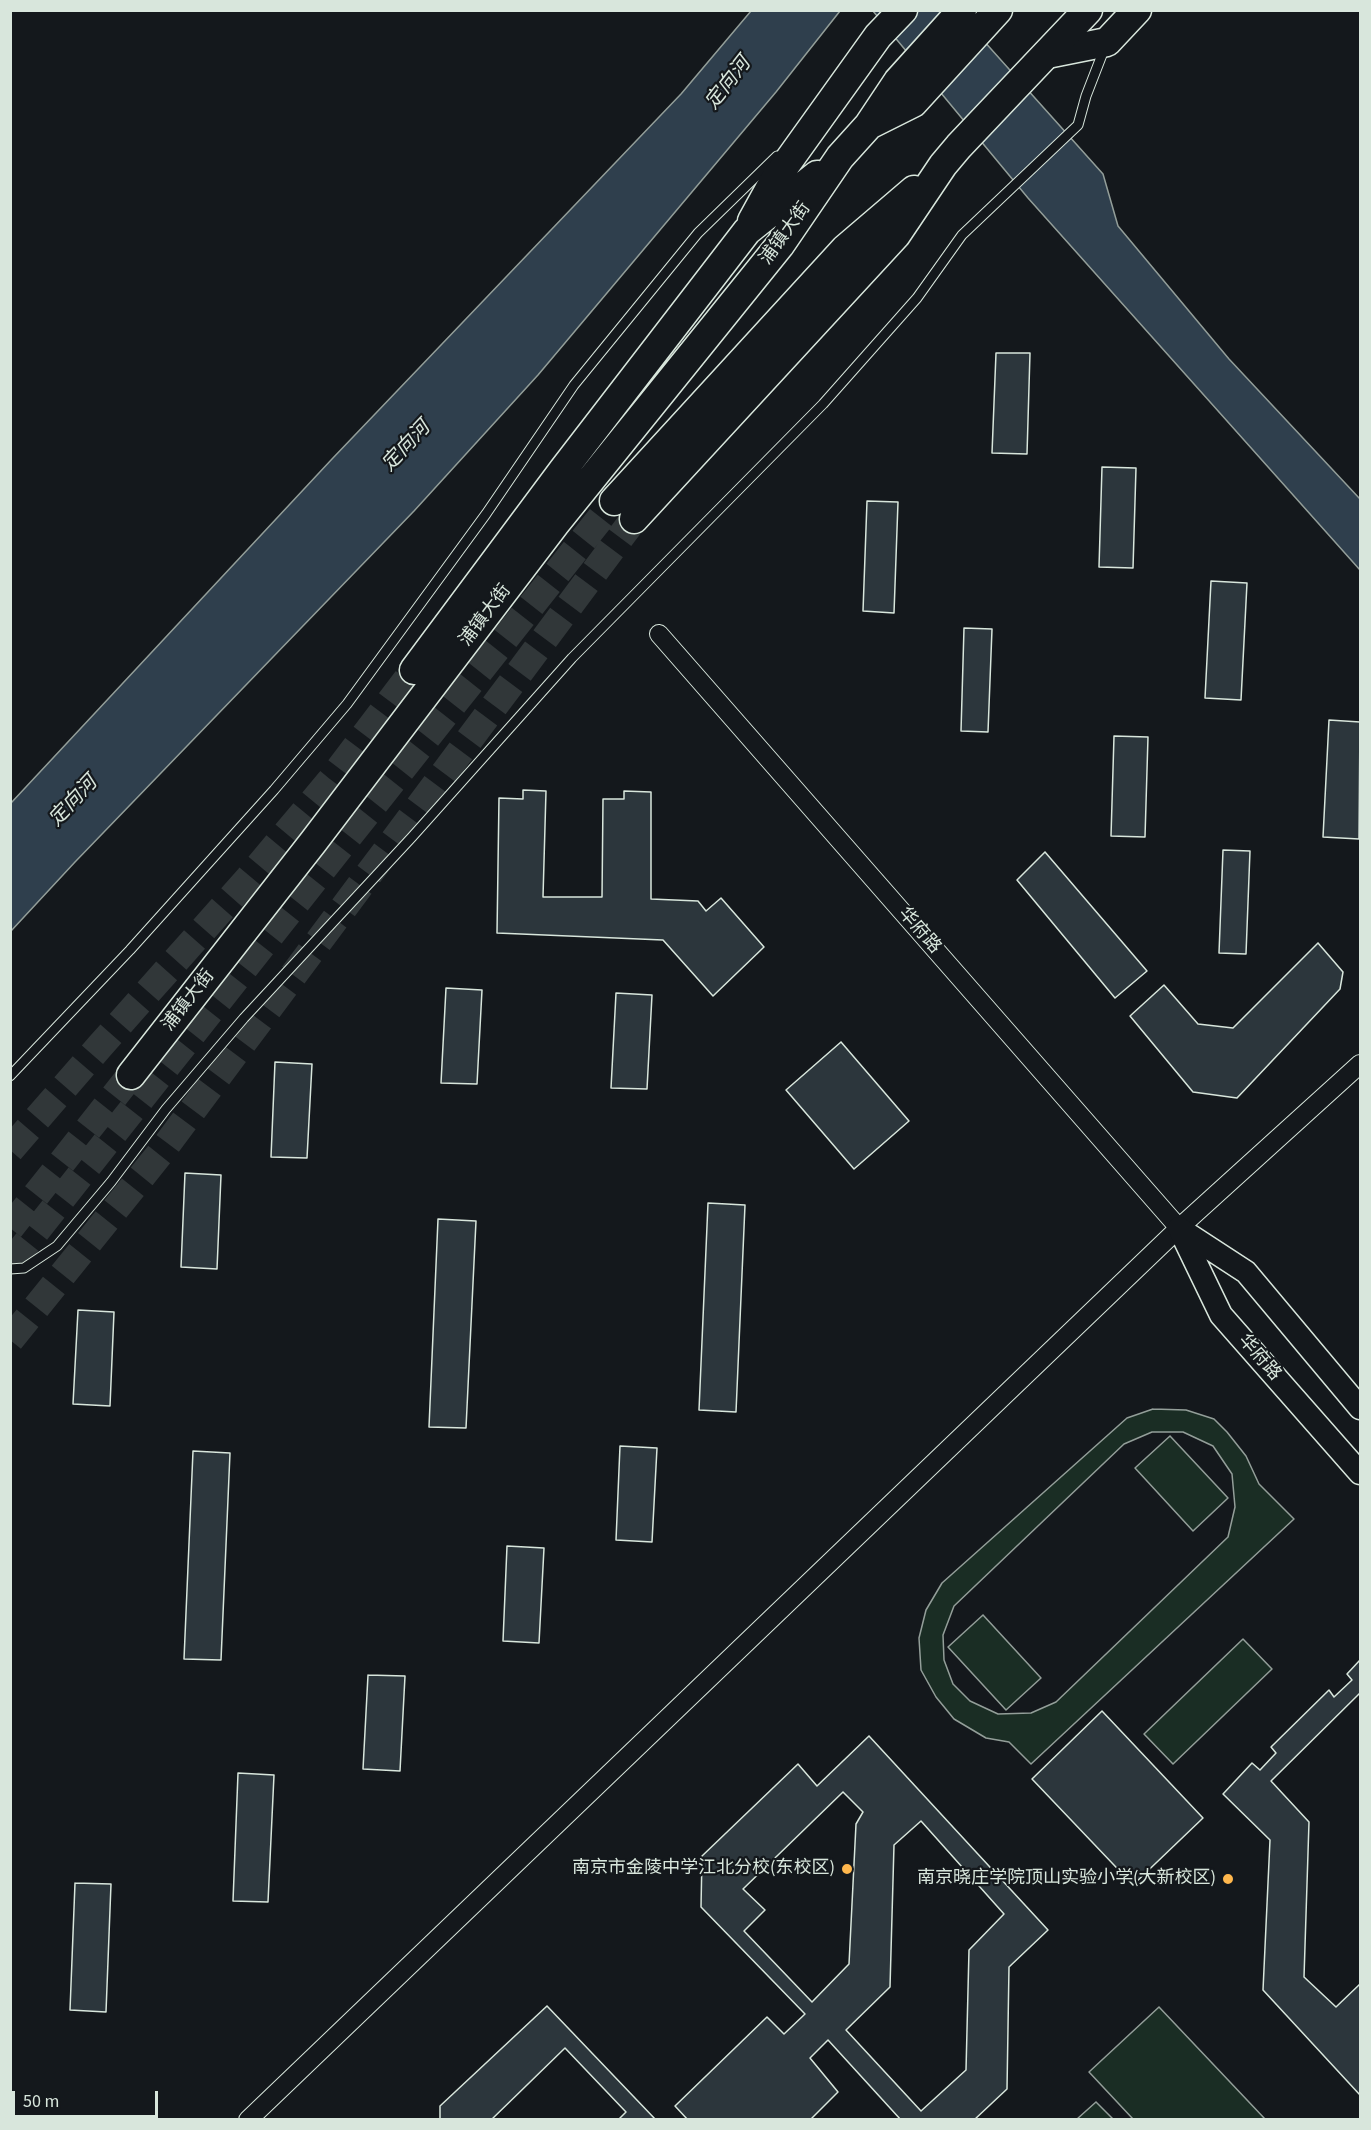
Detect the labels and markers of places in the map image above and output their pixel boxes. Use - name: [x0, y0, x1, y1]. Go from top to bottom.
- place label: 南京市金陵中学江北分校(东校区): [572, 1858, 835, 1880]
- marker: 南京市金陵中学江北分校(东校区): [840, 1862, 854, 1876]
- place label: 南京晓庄学院顶山实验小学(大新校区): [917, 1868, 1216, 1890]
- marker: 南京晓庄学院顶山实验小学(大新校区): [1221, 1872, 1235, 1886]

